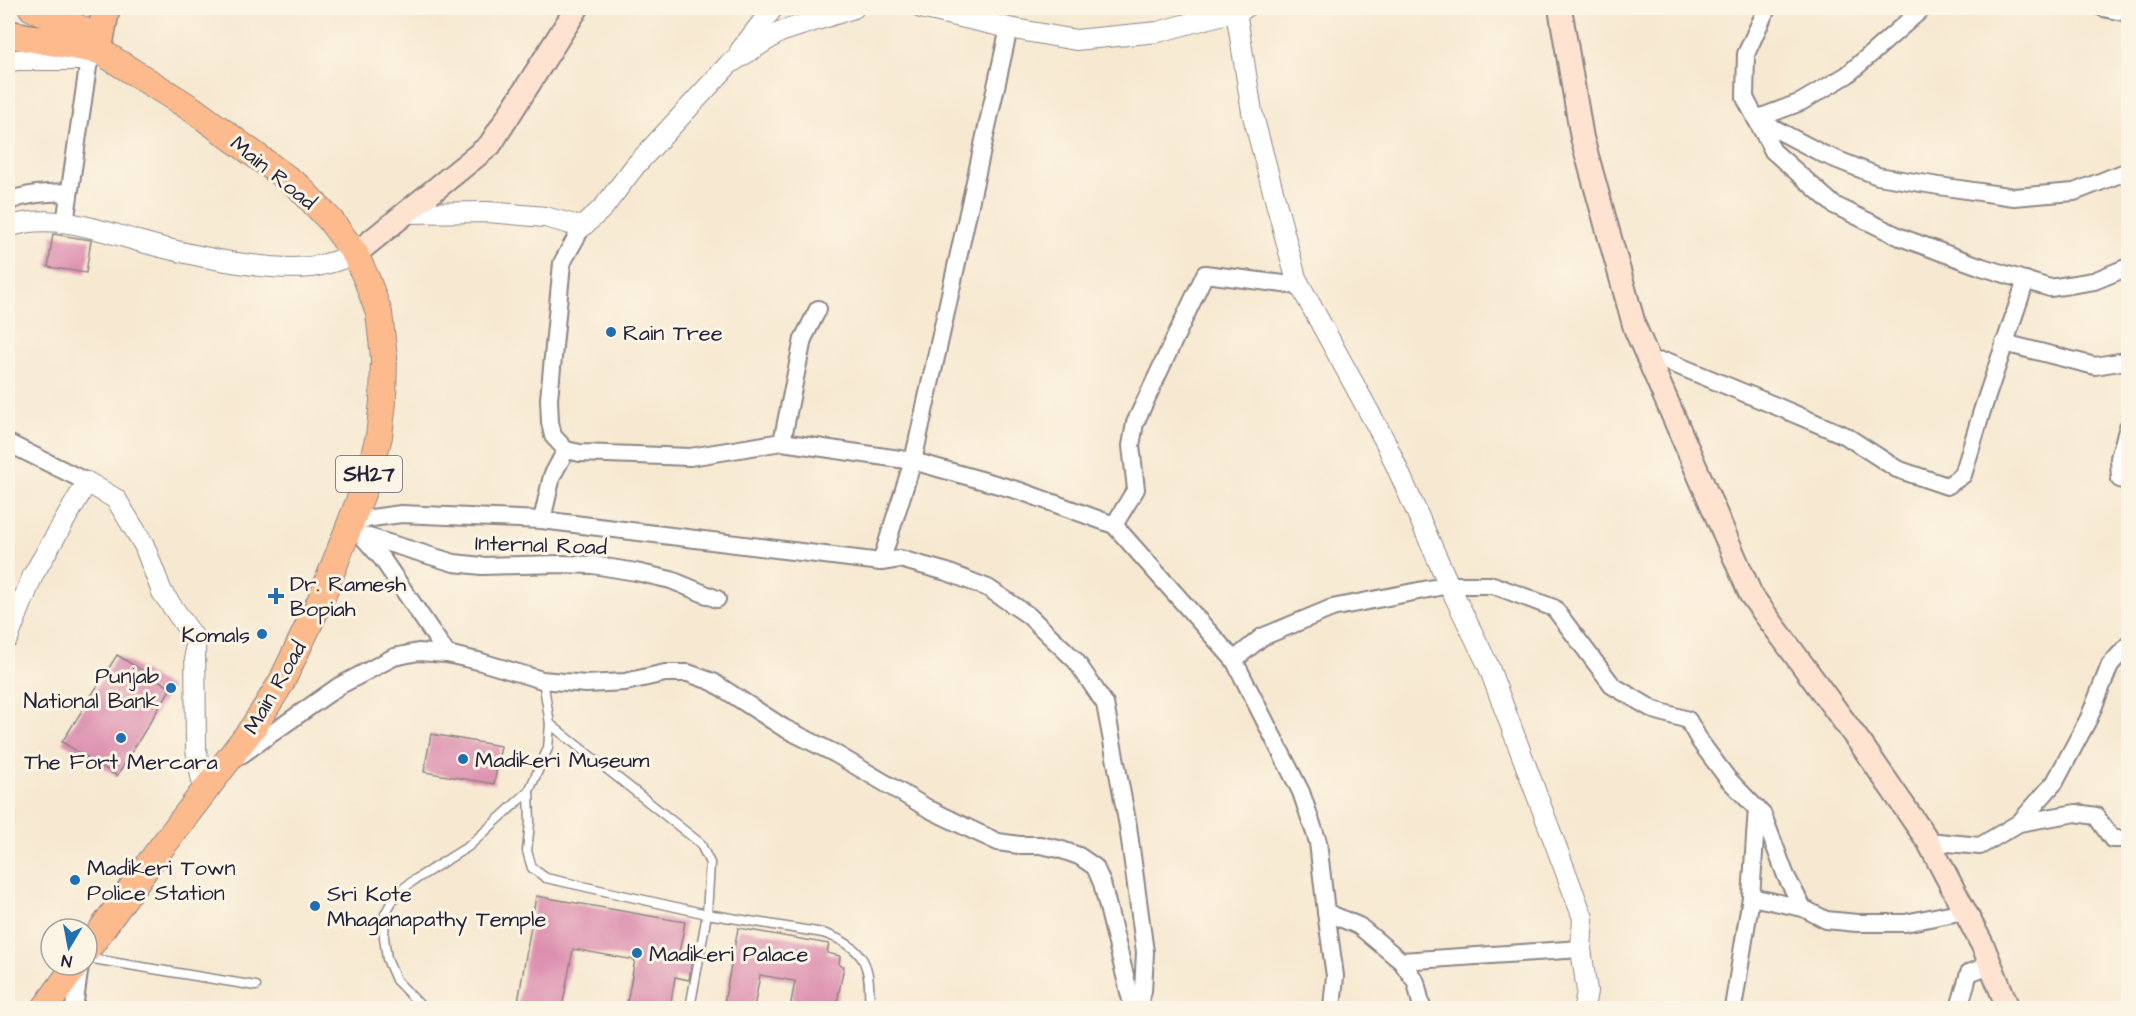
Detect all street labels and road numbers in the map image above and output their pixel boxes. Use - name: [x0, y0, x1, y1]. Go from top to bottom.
- street label: Main Road: [223, 129, 323, 218]
- road number: SH27: [336, 456, 402, 492]
- street label: Internal Road: [474, 528, 608, 563]
- street label: Main Road: [236, 635, 314, 740]

